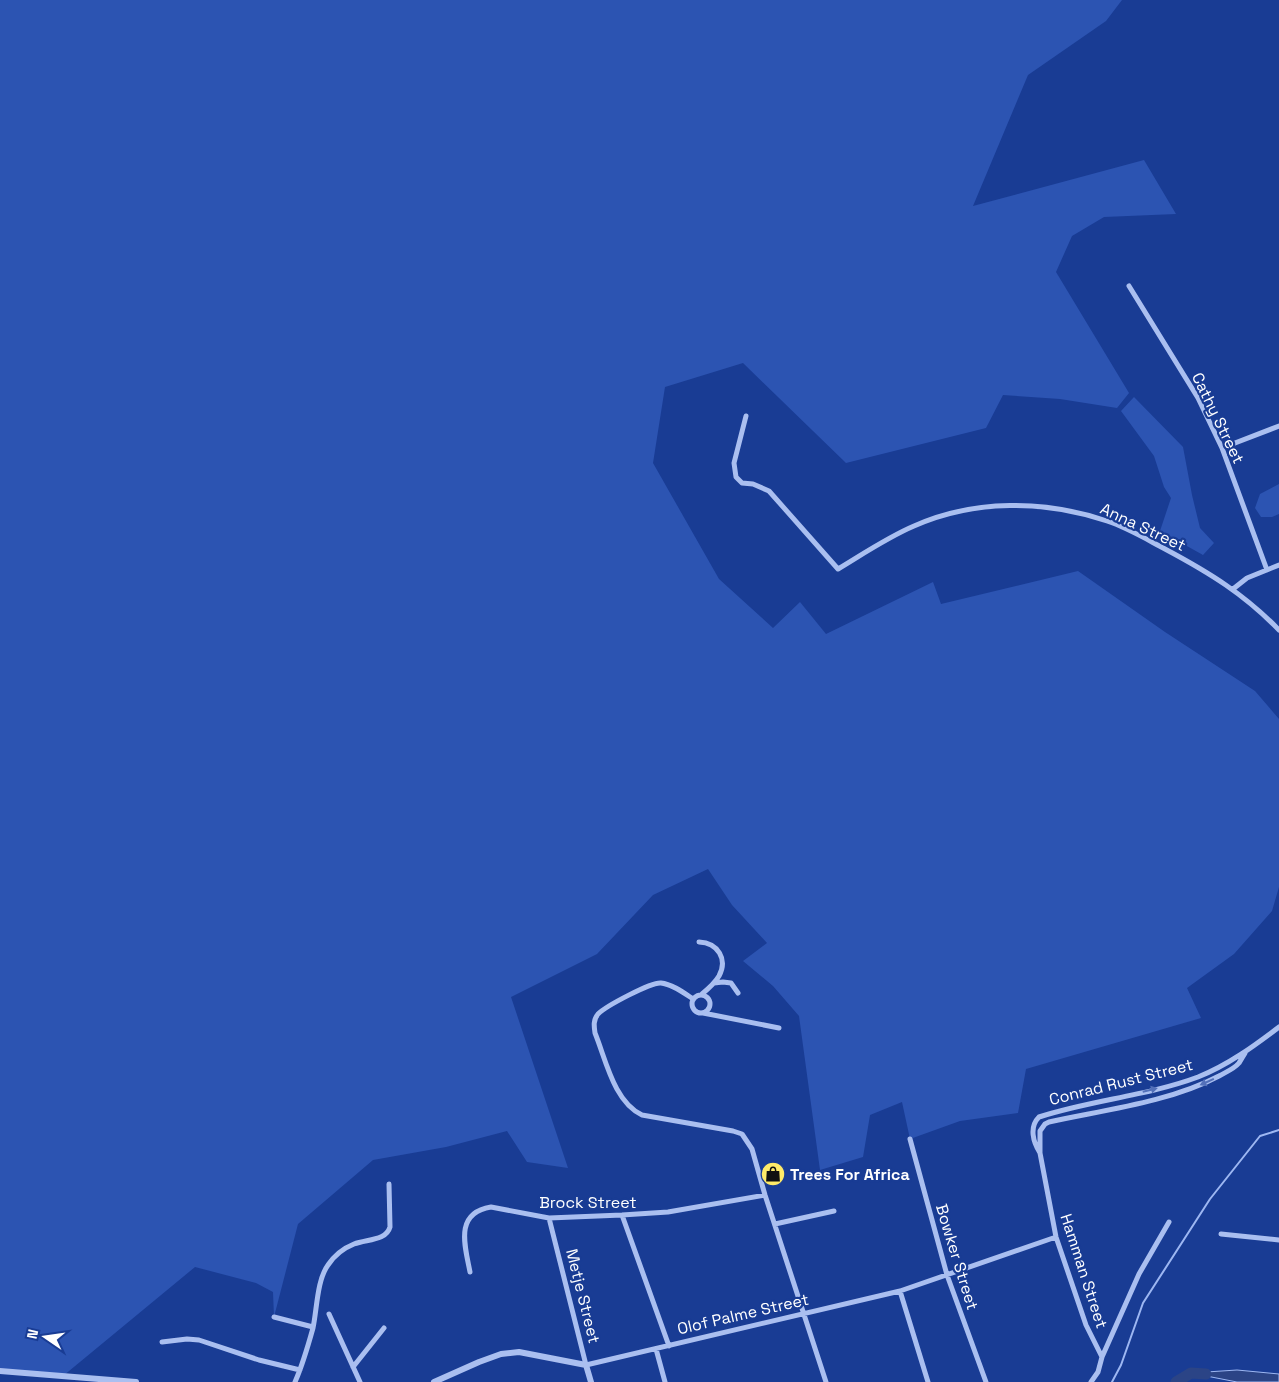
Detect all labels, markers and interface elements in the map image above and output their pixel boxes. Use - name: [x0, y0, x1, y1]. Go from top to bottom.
- street label: Cathy Street: [1187, 369, 1249, 467]
- street label: Anna Street: [1097, 498, 1189, 556]
- street label: Conrad Rust Street: [1047, 1054, 1195, 1110]
- one-way arrow: [1200, 1078, 1214, 1086]
- one-way arrow: [1143, 1086, 1158, 1094]
- shop icon: Trees For Africa: [760, 1161, 786, 1187]
- place label: Trees For Africa: [790, 1164, 910, 1185]
- street label: Brock Street: [539, 1192, 637, 1213]
- street label: Bowker Street: [931, 1201, 983, 1313]
- street label: Hamman Street: [1056, 1211, 1112, 1331]
- street label: Metje Street: [561, 1246, 605, 1346]
- street label: Olof Palme Street: [675, 1289, 811, 1339]
- north arrow: [20, 1312, 70, 1362]
- text: N: [23, 1327, 42, 1341]

